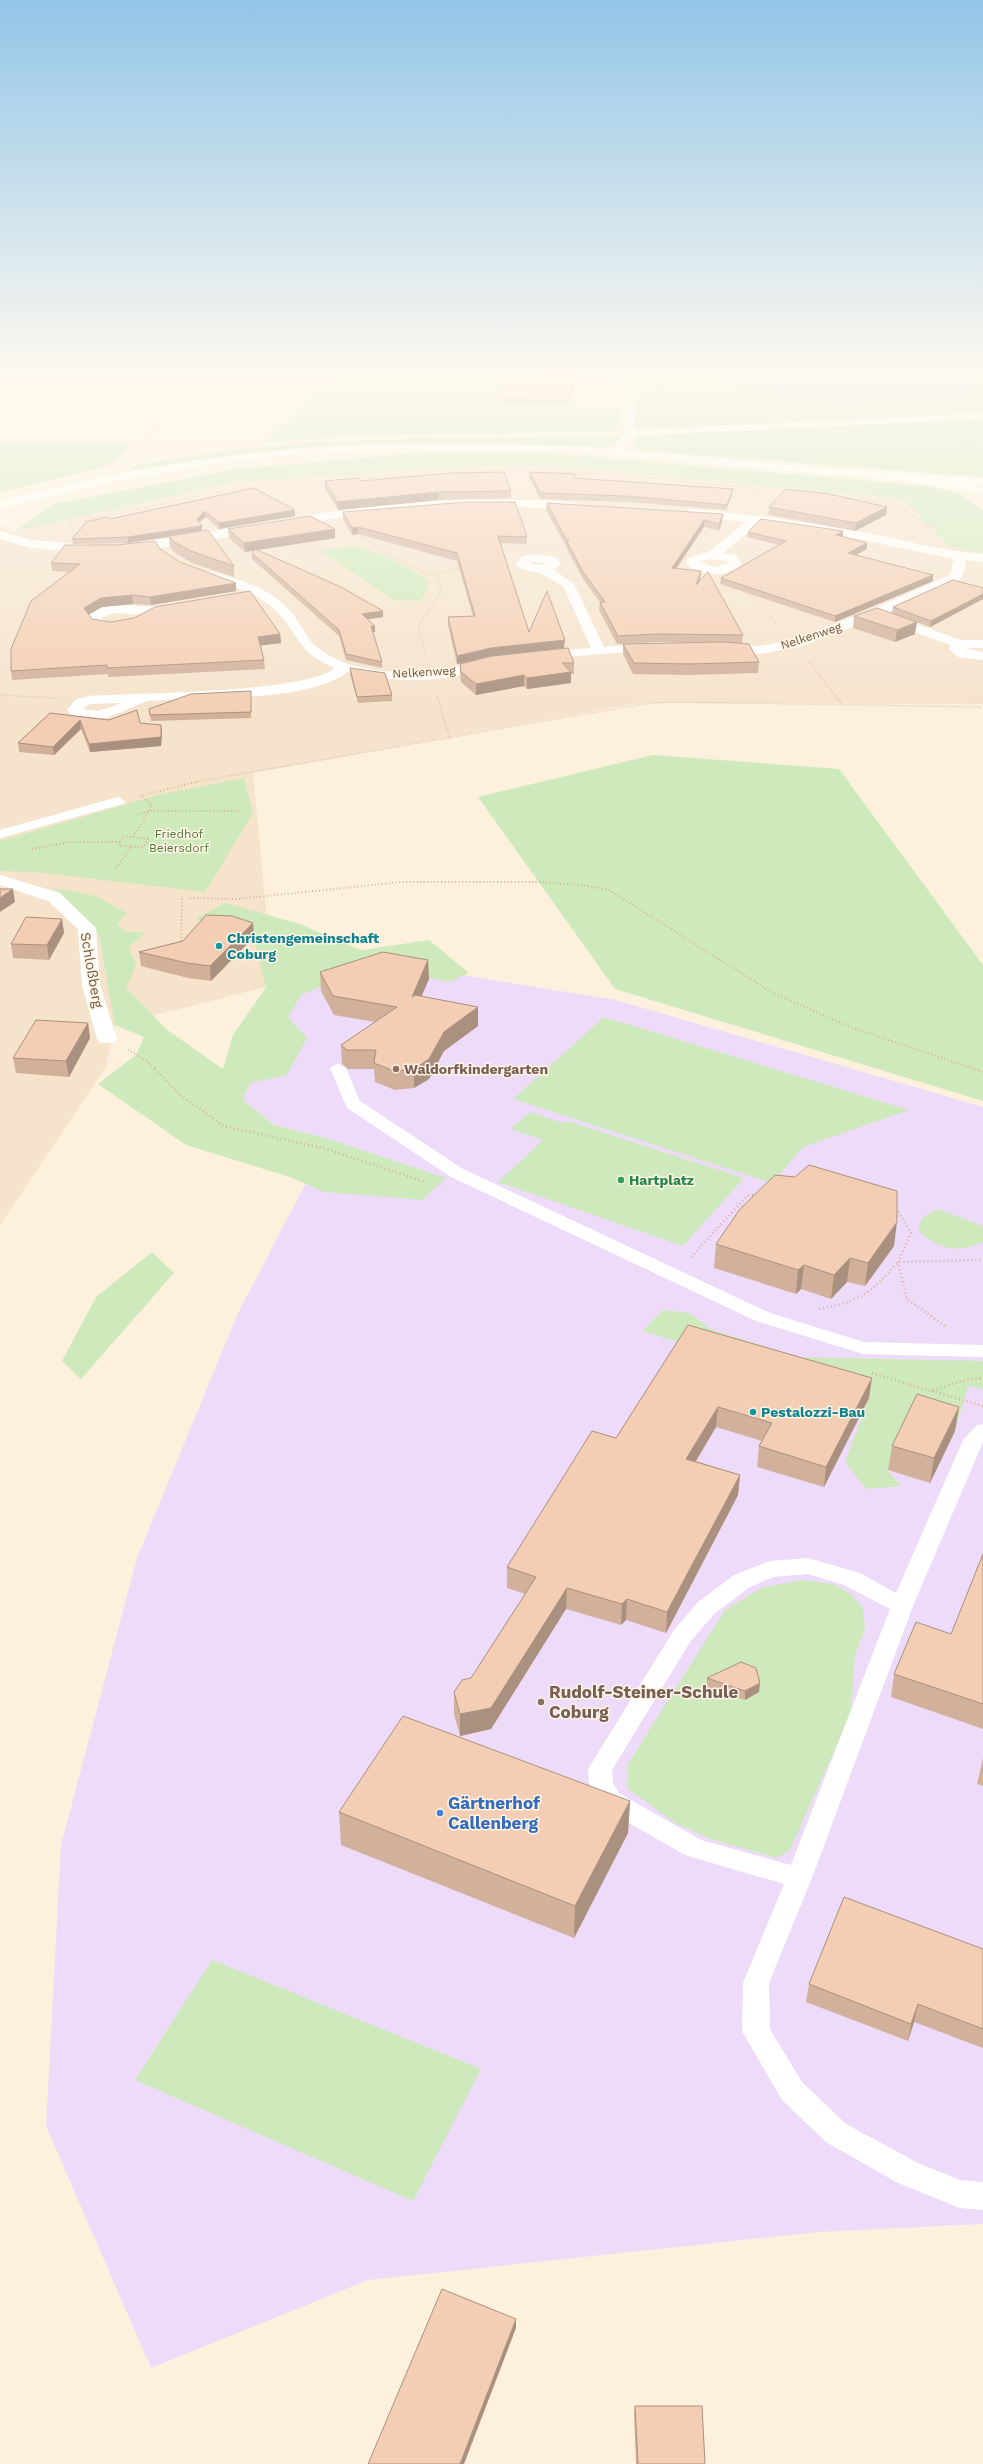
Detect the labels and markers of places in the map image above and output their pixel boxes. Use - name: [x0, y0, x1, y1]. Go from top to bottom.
- place label: Christengemeinschaft Coburg: [227, 930, 379, 962]
- marker: Christengemeinschaft Coburg: [214, 941, 224, 951]
- place label: Waldorfkindergarten: [404, 1061, 548, 1077]
- marker: Waldorfkindergarten: [391, 1064, 401, 1074]
- place label: Hartplatz: [629, 1172, 694, 1188]
- marker: Hartplatz: [616, 1175, 626, 1185]
- place label: Pestalozzi-Bau: [761, 1404, 865, 1420]
- marker: Pestalozzi-Bau: [748, 1407, 758, 1417]
- place label: Rudolf-Steiner-Schule Coburg: [549, 1682, 739, 1722]
- marker: Rudolf-Steiner-Schule Coburg: [536, 1697, 546, 1707]
- place label: Gärtnerhof Callenberg: [448, 1793, 540, 1833]
- marker: Gärtnerhof Callenberg: [435, 1808, 445, 1818]

